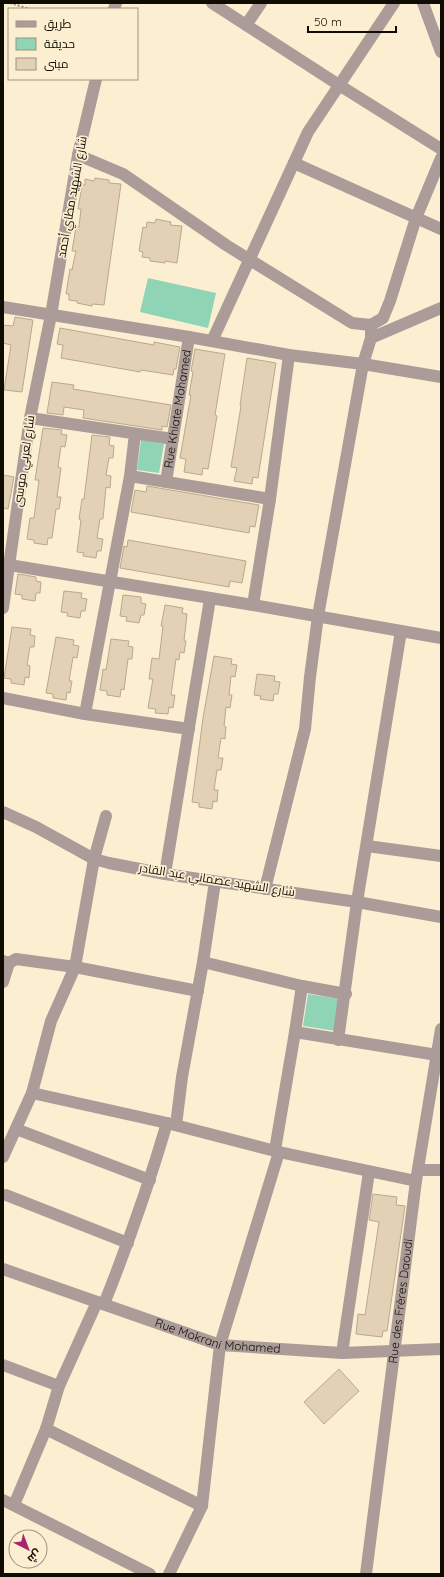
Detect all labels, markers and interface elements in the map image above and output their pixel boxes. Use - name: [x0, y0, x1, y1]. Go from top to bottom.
- legend: [8, 8, 138, 80]
- scale bar: [308, 8, 396, 34]
- text: 50 m: [314, 14, 342, 29]
- text: طريق: [44, 16, 72, 31]
- text: حديقة: [44, 36, 75, 51]
- text: مبنى: [44, 56, 69, 71]
- street label: شارع الشهيد مطاي أحمد: [53, 135, 93, 259]
- street label: Rue Khiate Mohamed: [160, 348, 194, 469]
- street label: شارع لعربي موسى: [10, 414, 40, 508]
- street label: شارع الشهيد عصماني عبد القادر: [137, 860, 296, 902]
- street label: Rue des Frères Daoudi: [385, 1238, 416, 1364]
- street label: Rue Mokrani Mohamed: [153, 1315, 281, 1356]
- north arrow: [8, 1529, 48, 1569]
- text: ش: [25, 1547, 45, 1566]

